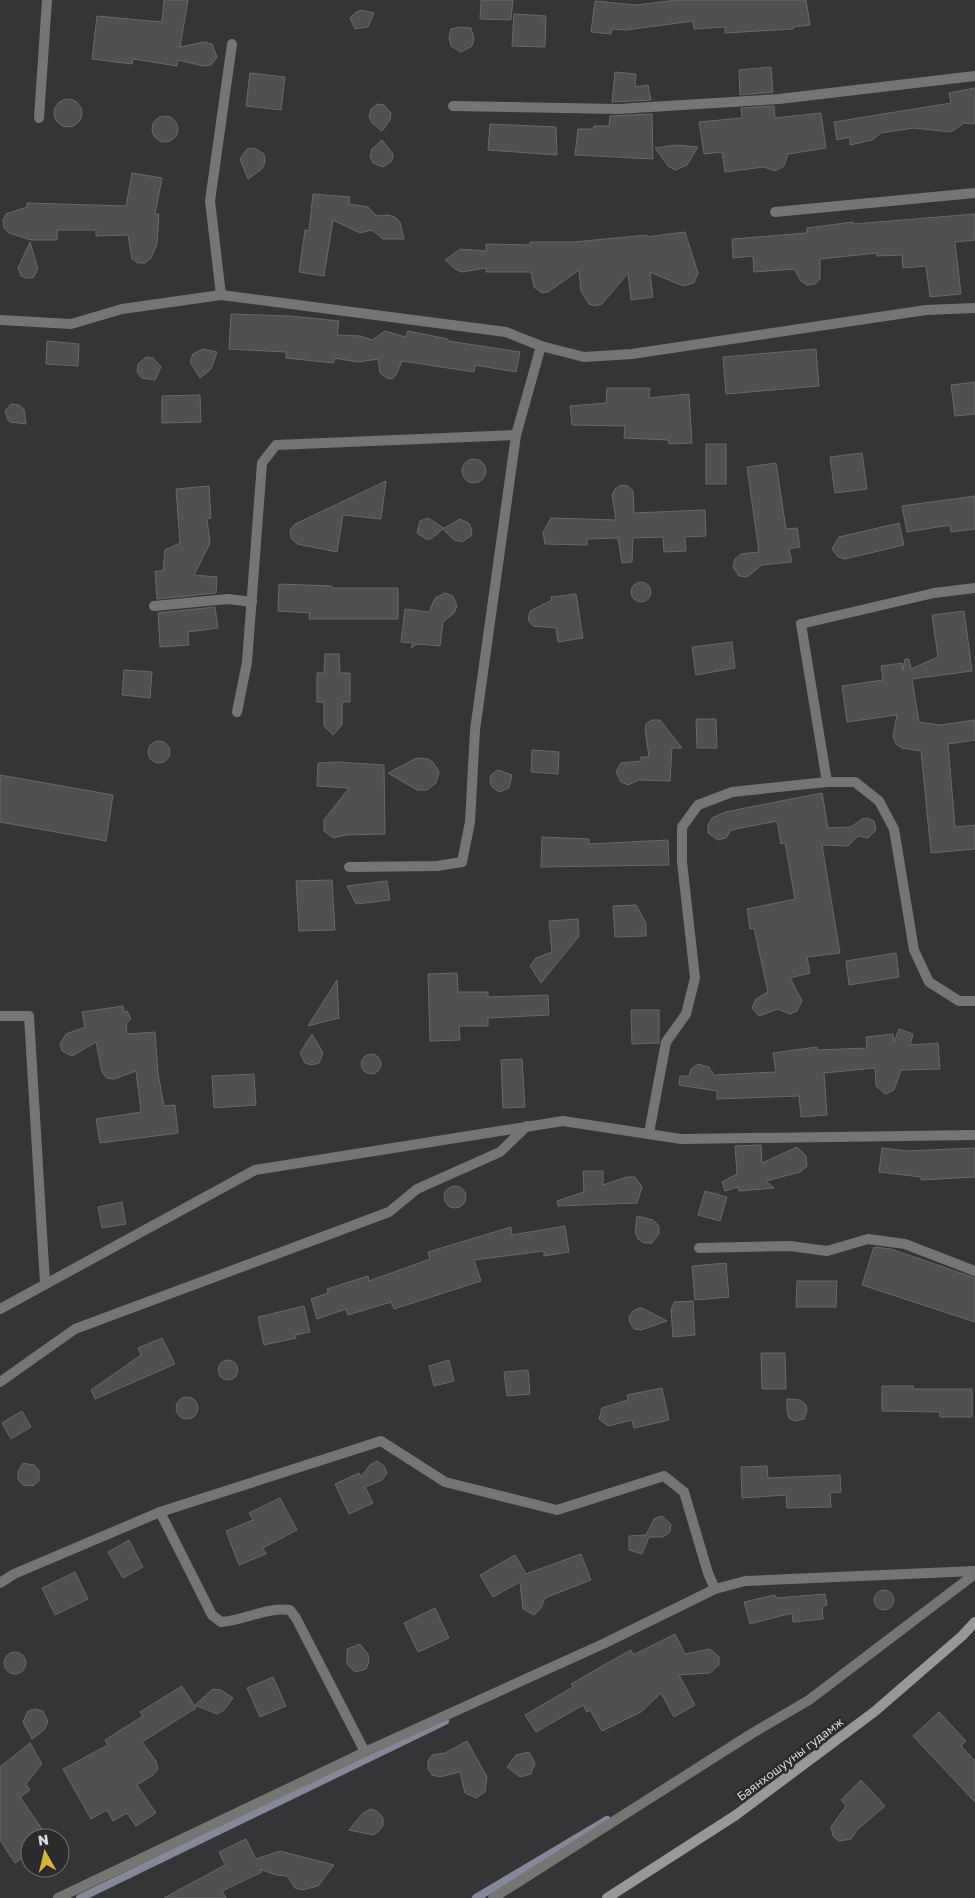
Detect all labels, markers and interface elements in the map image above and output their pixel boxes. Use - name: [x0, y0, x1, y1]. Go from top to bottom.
- street label: Баянхошууны гудамж: [734, 1714, 847, 1804]
- north arrow: [20, 1828, 70, 1878]
- text: N: [37, 1830, 50, 1849]

